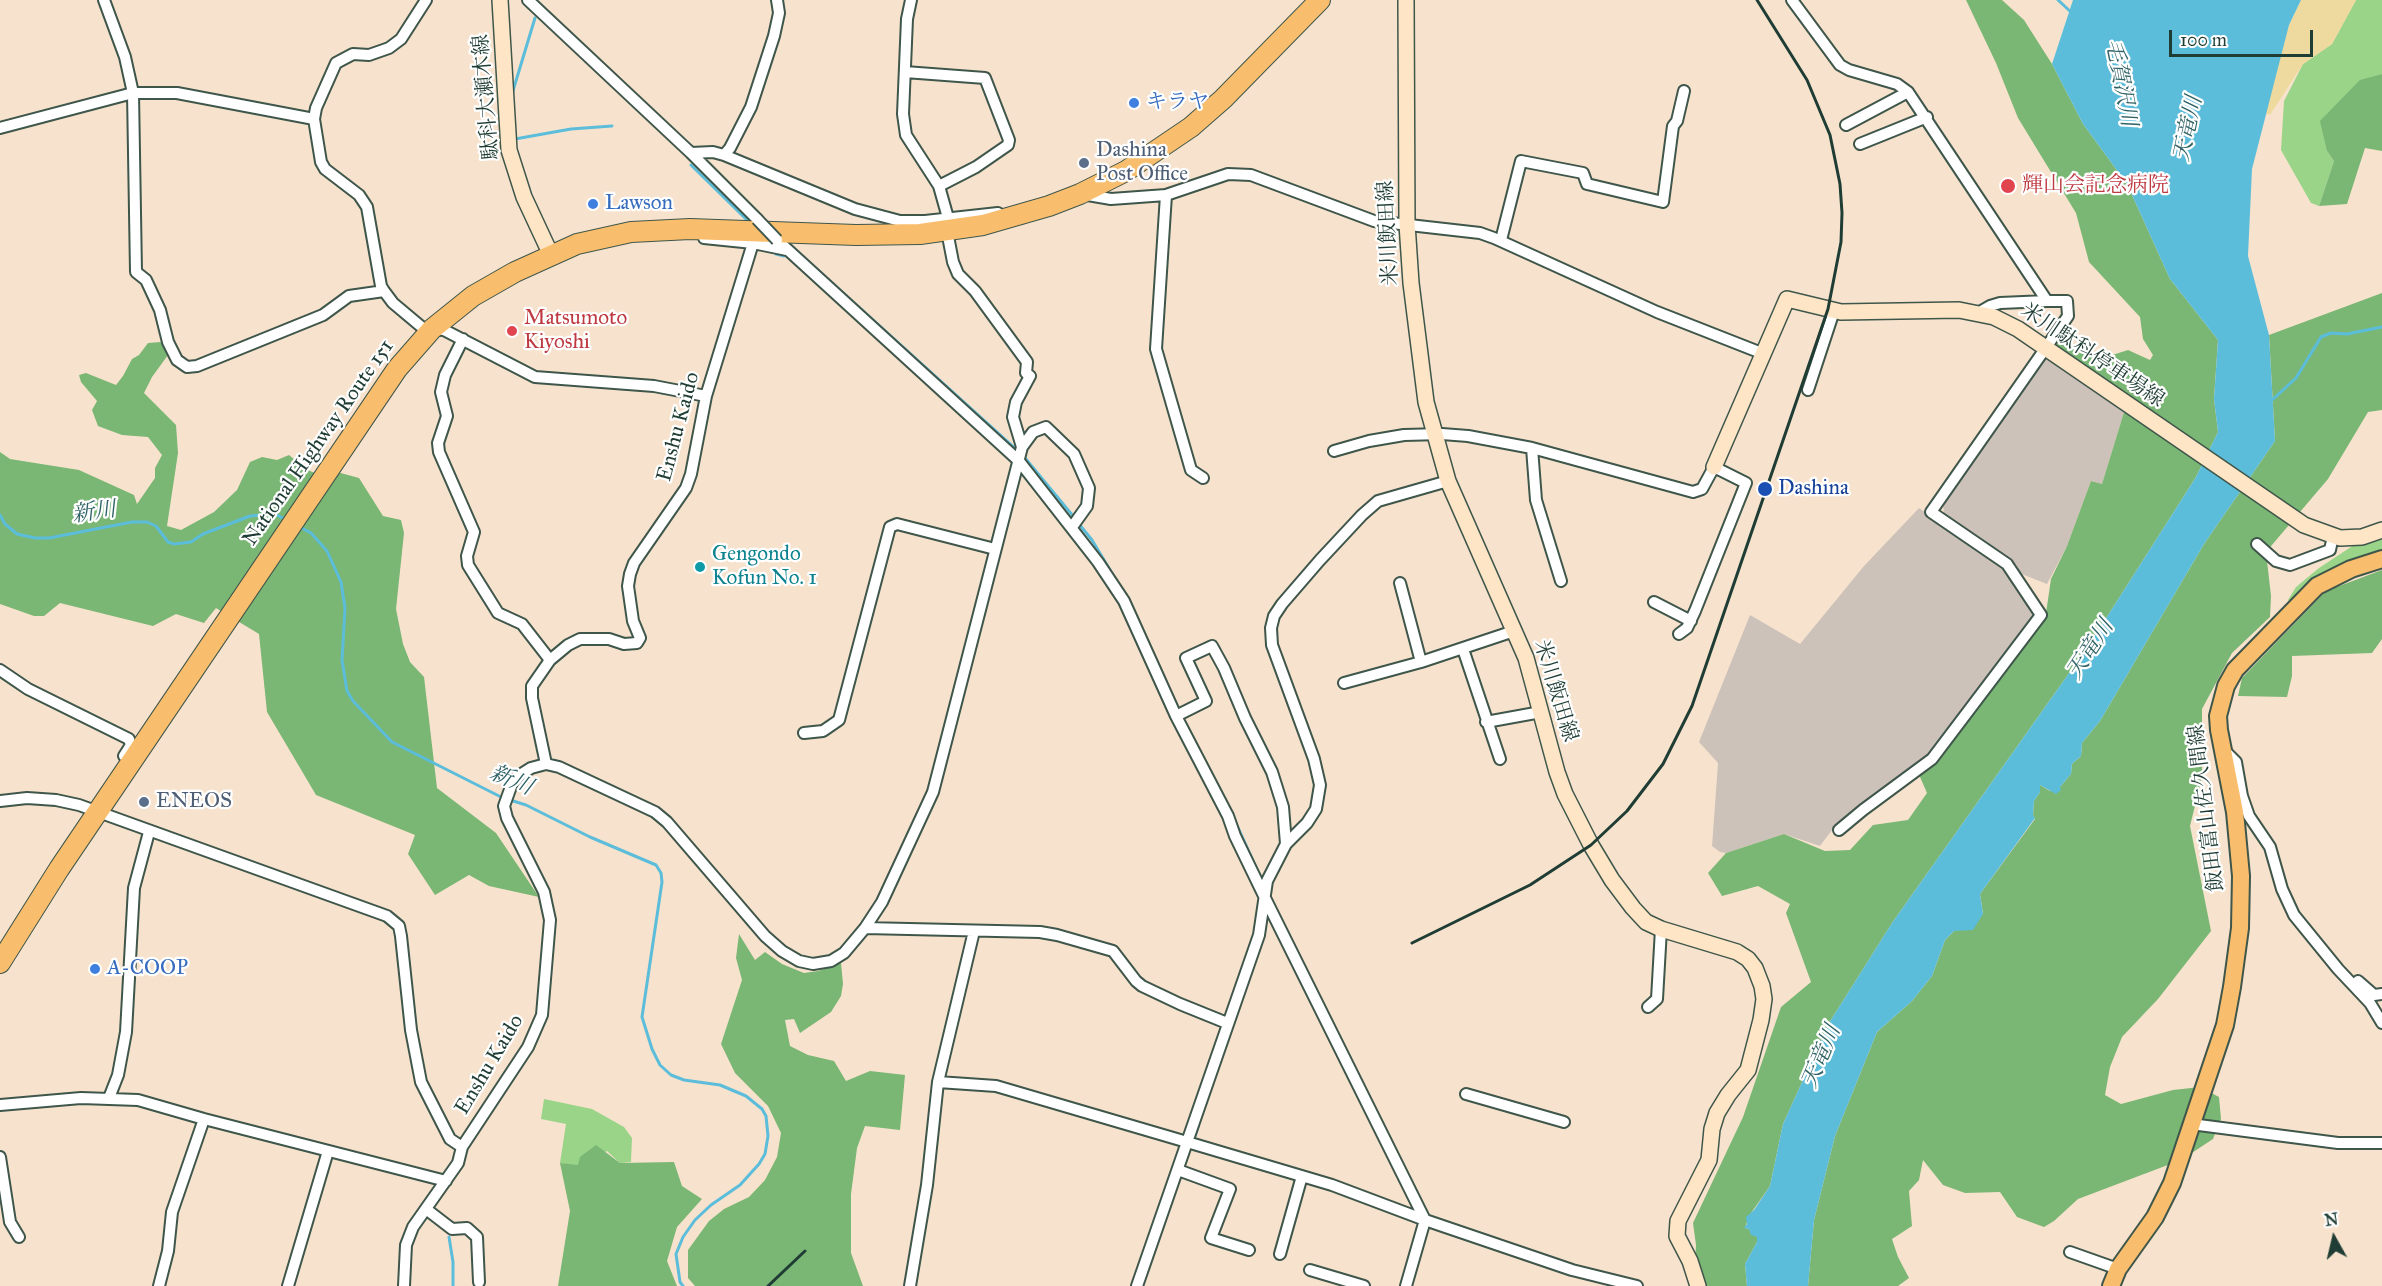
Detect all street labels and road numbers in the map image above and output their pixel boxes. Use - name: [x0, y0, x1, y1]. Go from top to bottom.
- street label: 駄科大瀬木線: [469, 33, 505, 161]
- street label: 米川飯田線: [1374, 180, 1404, 286]
- street label: 米川駄科停車場線: [2015, 299, 2169, 413]
- street label: National Highway Route 151: [238, 335, 400, 551]
- street label: Enshu Kaido: [652, 370, 706, 484]
- street label: 米川飯田線: [1528, 637, 1582, 745]
- street label: 飯田富山佐久間線: [2184, 723, 2230, 893]
- street label: Enshu Kaido: [450, 1010, 530, 1120]

